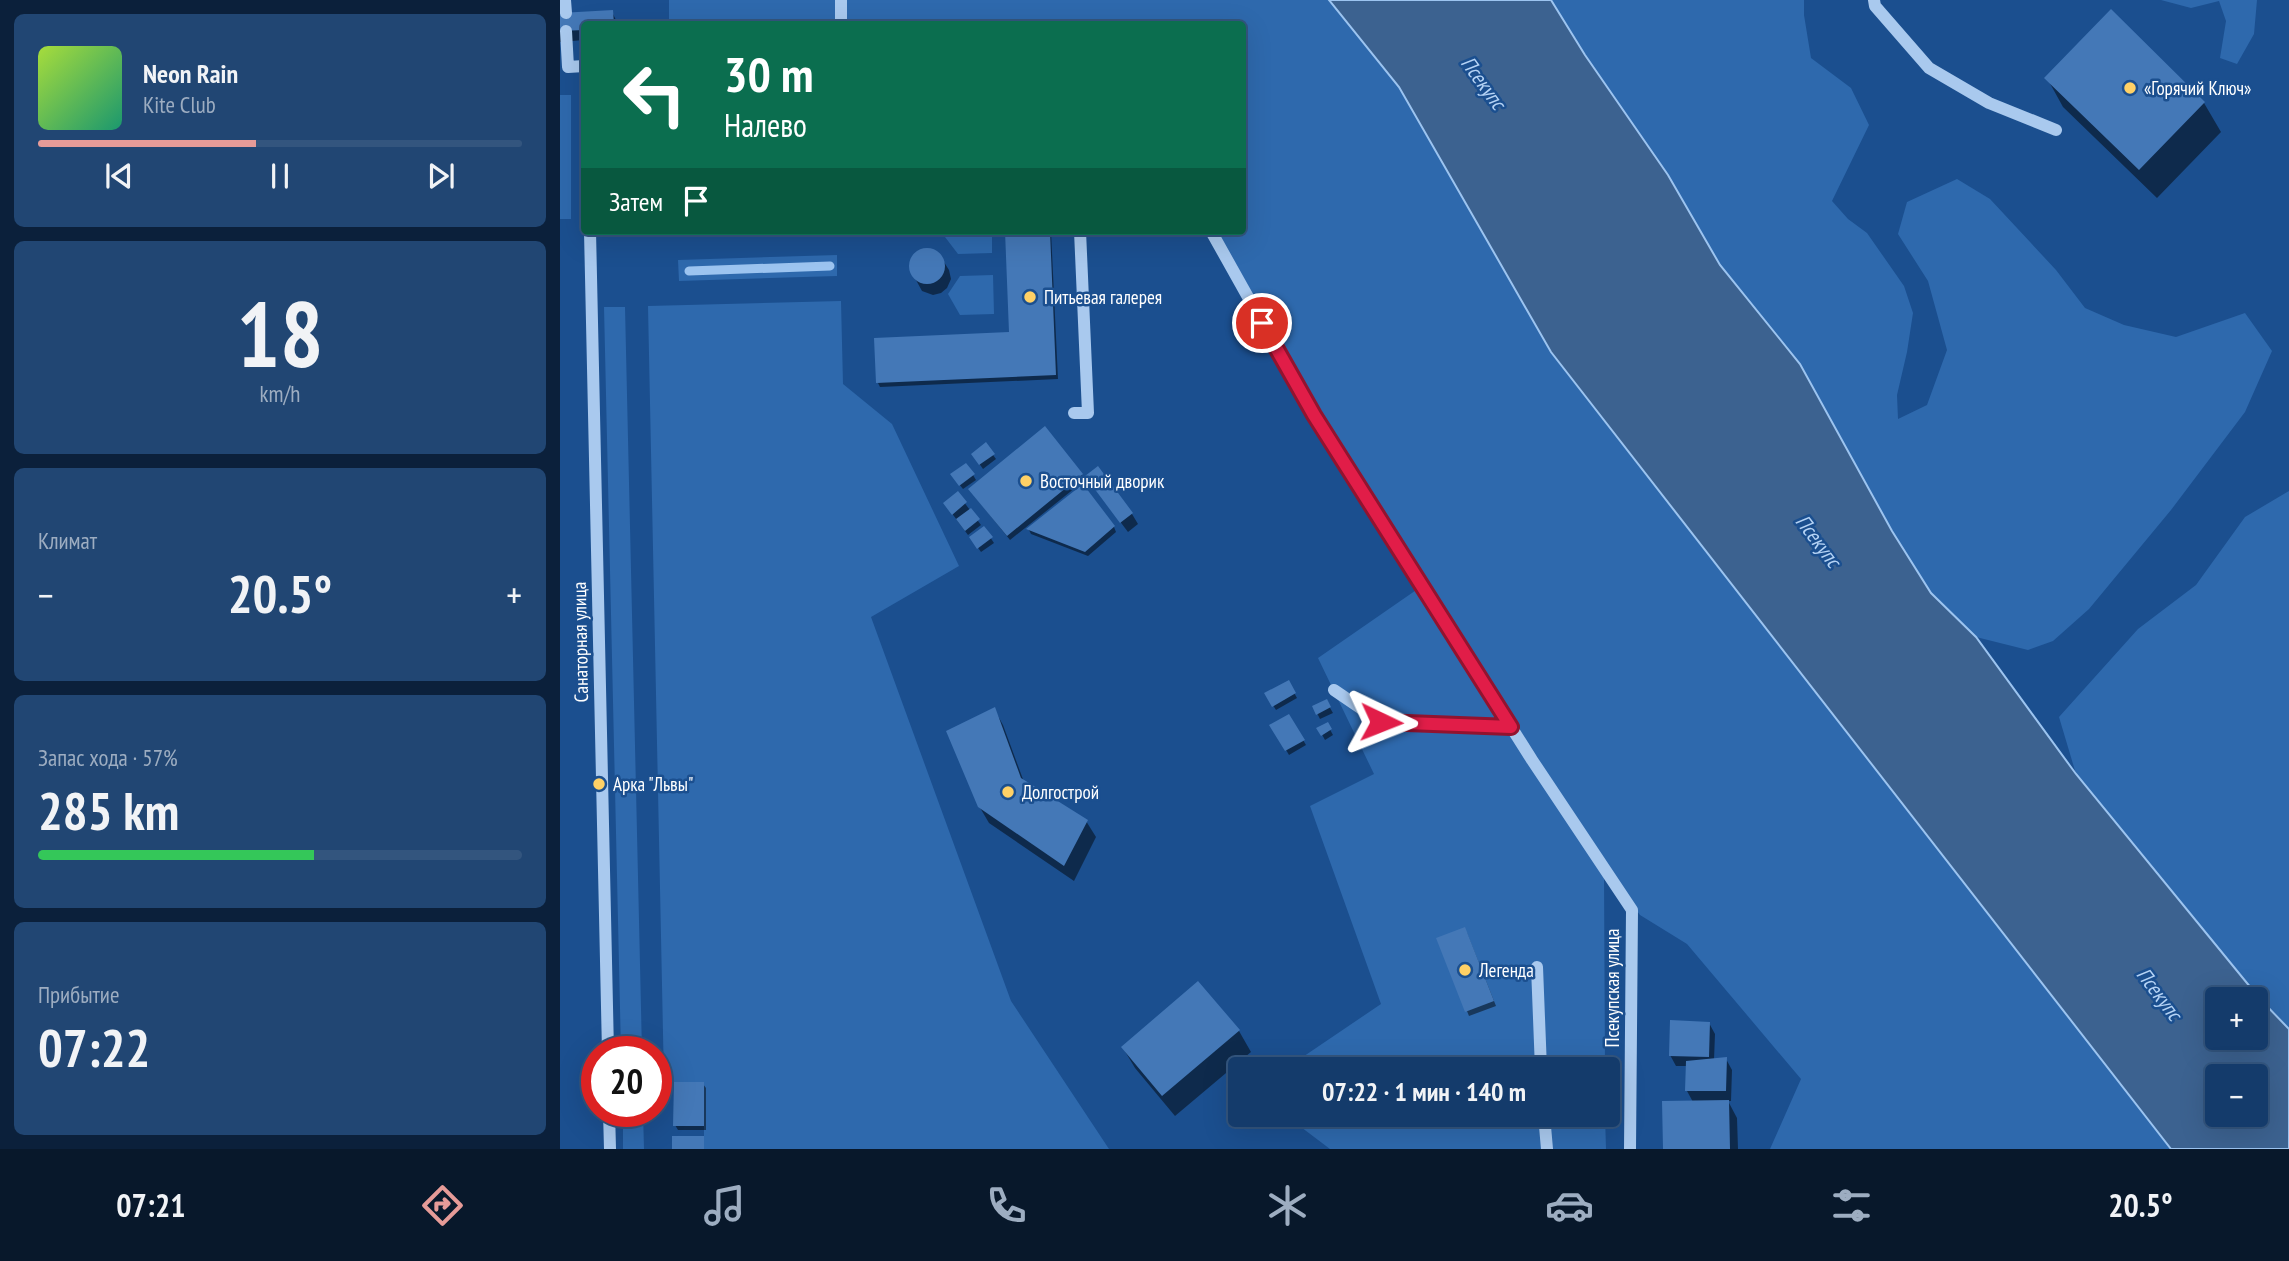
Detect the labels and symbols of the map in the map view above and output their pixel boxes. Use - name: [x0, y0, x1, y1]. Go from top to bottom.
- water label: Псекупс: [1455, 51, 1513, 117]
- place label: «Горячий Ключ»: [2144, 76, 2251, 100]
- marker: «Горячий Ключ»: [2122, 80, 2138, 96]
- place label: Питьевая галерея: [1044, 285, 1162, 309]
- marker: Питьевая галерея: [1022, 289, 1038, 305]
- pin: [1232, 293, 1292, 353]
- place label: Восточный дворик: [1040, 469, 1165, 493]
- marker: Восточный дворик: [1018, 473, 1034, 489]
- water label: Псекупс: [1790, 509, 1849, 575]
- street label: Санаторная улица: [567, 582, 593, 702]
- position arrow: [1344, 685, 1418, 759]
- place label: Арка "Львы": [613, 772, 693, 796]
- marker: Арка "Львы": [591, 776, 607, 792]
- place label: Долгострой: [1022, 780, 1099, 804]
- marker: Долгострой: [1000, 784, 1016, 800]
- street label: Псекупская улица: [1600, 929, 1624, 1047]
- place label: Легенда: [1478, 958, 1534, 982]
- marker: Легенда: [1457, 962, 1473, 978]
- water label: Псекупс: [2131, 962, 2190, 1028]
- speed limit sign: 20: [581, 1036, 672, 1127]

